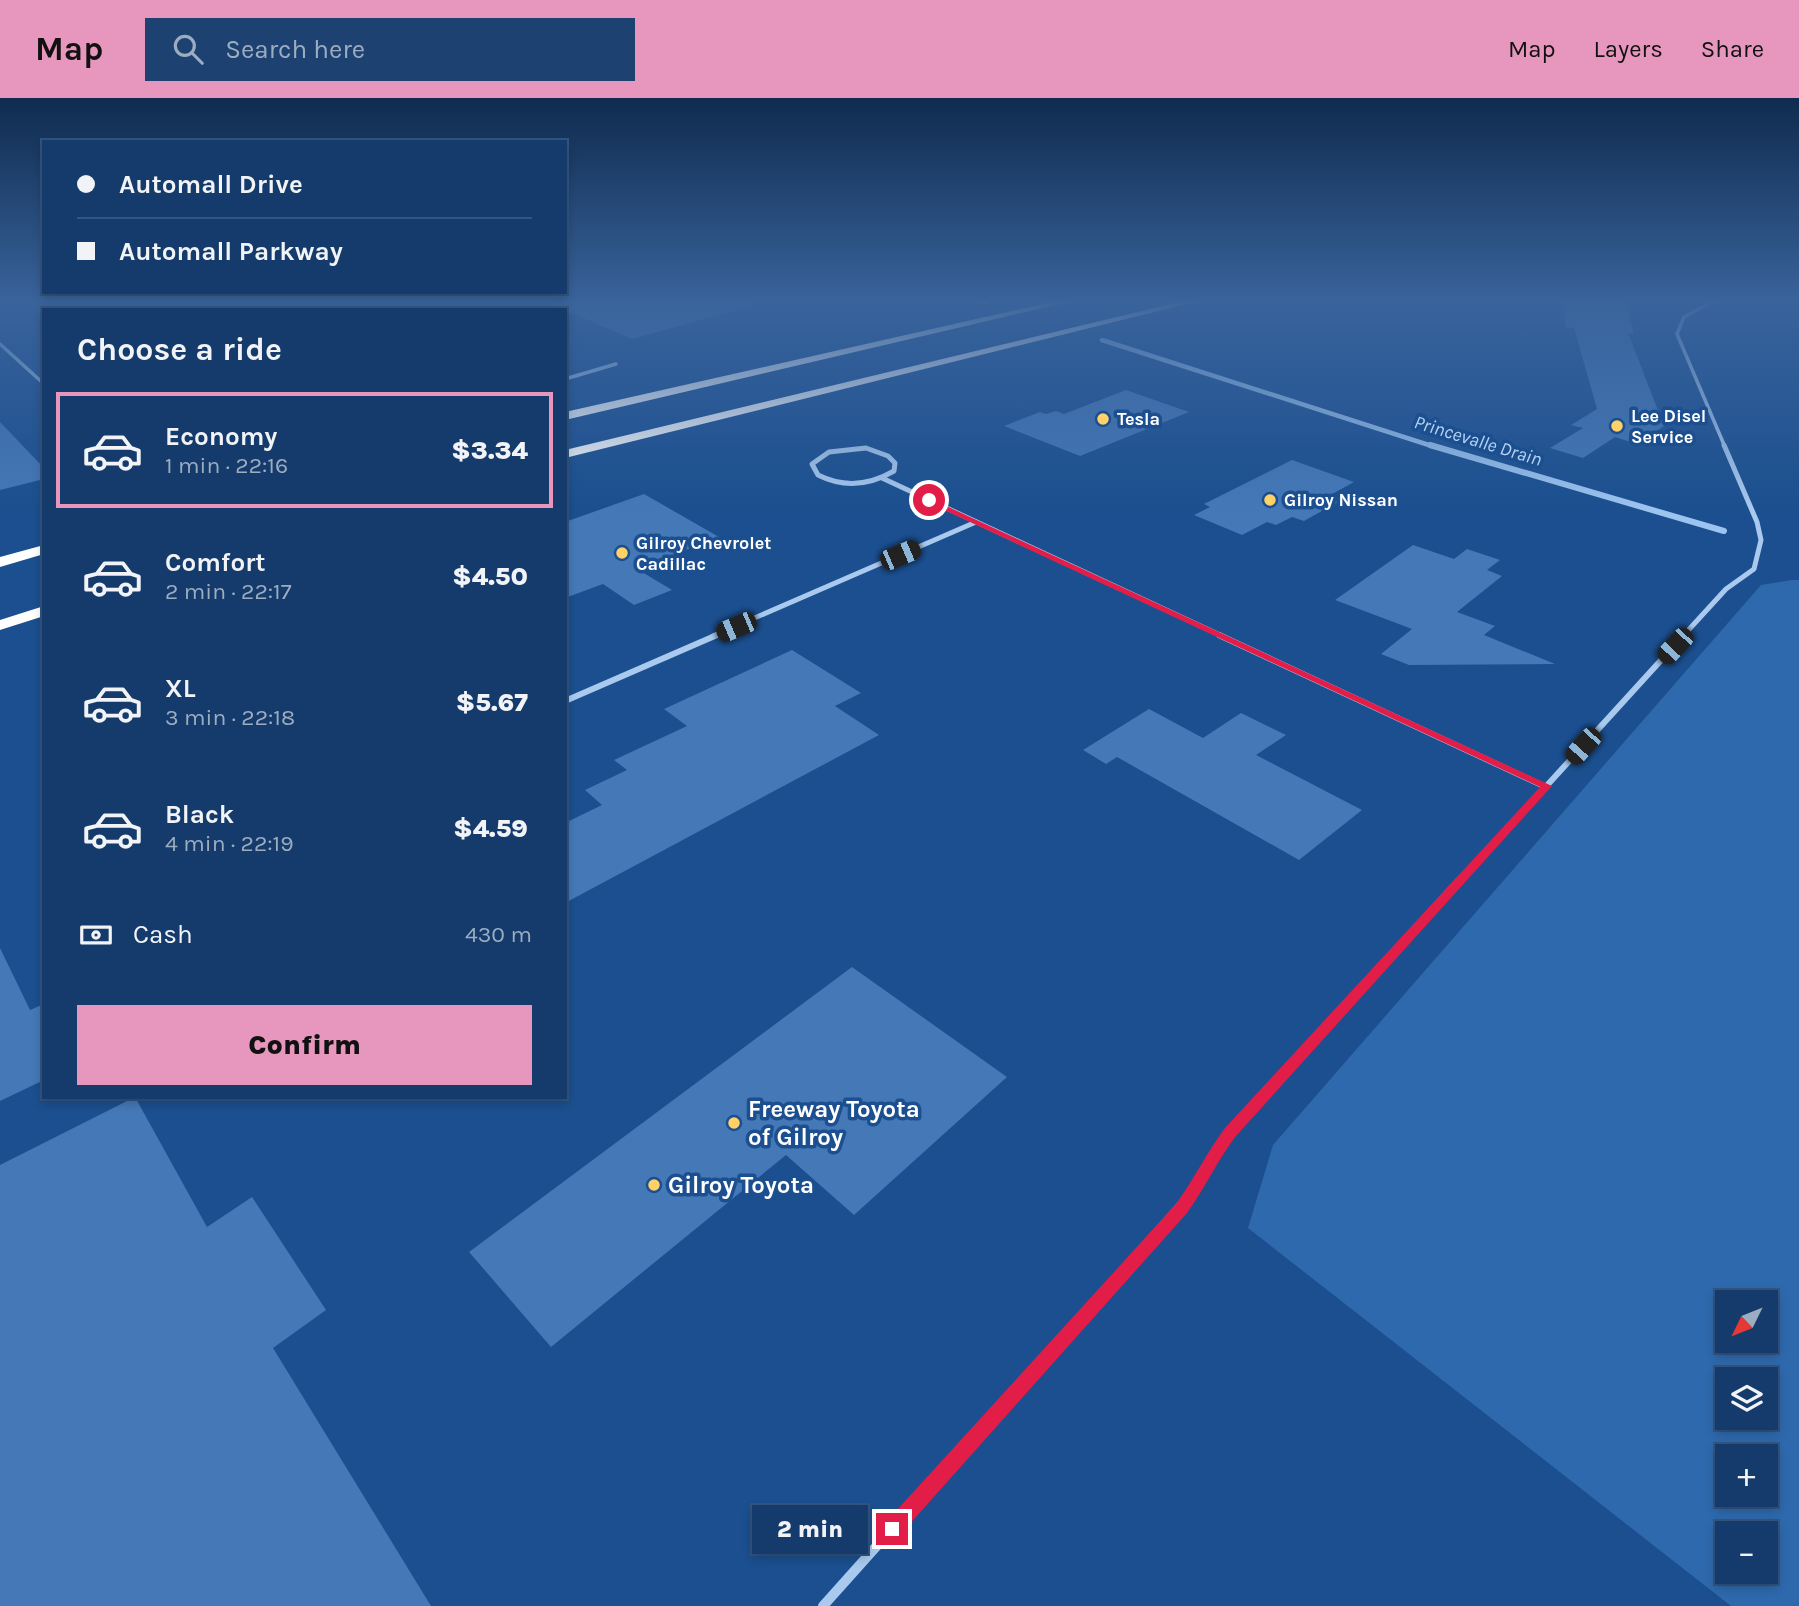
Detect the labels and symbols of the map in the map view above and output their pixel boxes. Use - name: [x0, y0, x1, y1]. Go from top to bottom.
- place label: Lee Disel Service: [1631, 405, 1706, 448]
- place label: Tesla: [1117, 408, 1160, 430]
- marker: Tesla: [1095, 411, 1111, 427]
- water label: Princevalle Drain: [1411, 411, 1545, 471]
- marker: Lee Disel Service: [1609, 418, 1625, 434]
- route start: [913, 484, 945, 516]
- place label: Gilroy Nissan: [1284, 489, 1398, 511]
- marker: Gilroy Nissan: [1262, 492, 1278, 508]
- place label: Gilroy Chevrolet Cadillac: [636, 532, 771, 575]
- car: [877, 537, 924, 573]
- marker: Gilroy Chevrolet Cadillac: [614, 545, 630, 561]
- car: [713, 609, 760, 645]
- car: [1653, 623, 1698, 669]
- car: [1562, 723, 1605, 769]
- place label: Freeway Toyota of Gilroy: [748, 1095, 920, 1151]
- marker: Freeway Toyota of Gilroy: [726, 1115, 742, 1131]
- place label: Gilroy Toyota: [668, 1171, 814, 1199]
- marker: Gilroy Toyota: [646, 1177, 662, 1193]
- north arrow: [1715, 1290, 1778, 1353]
- callout: 2 min: [752, 1504, 868, 1554]
- route end: [876, 1513, 908, 1545]

